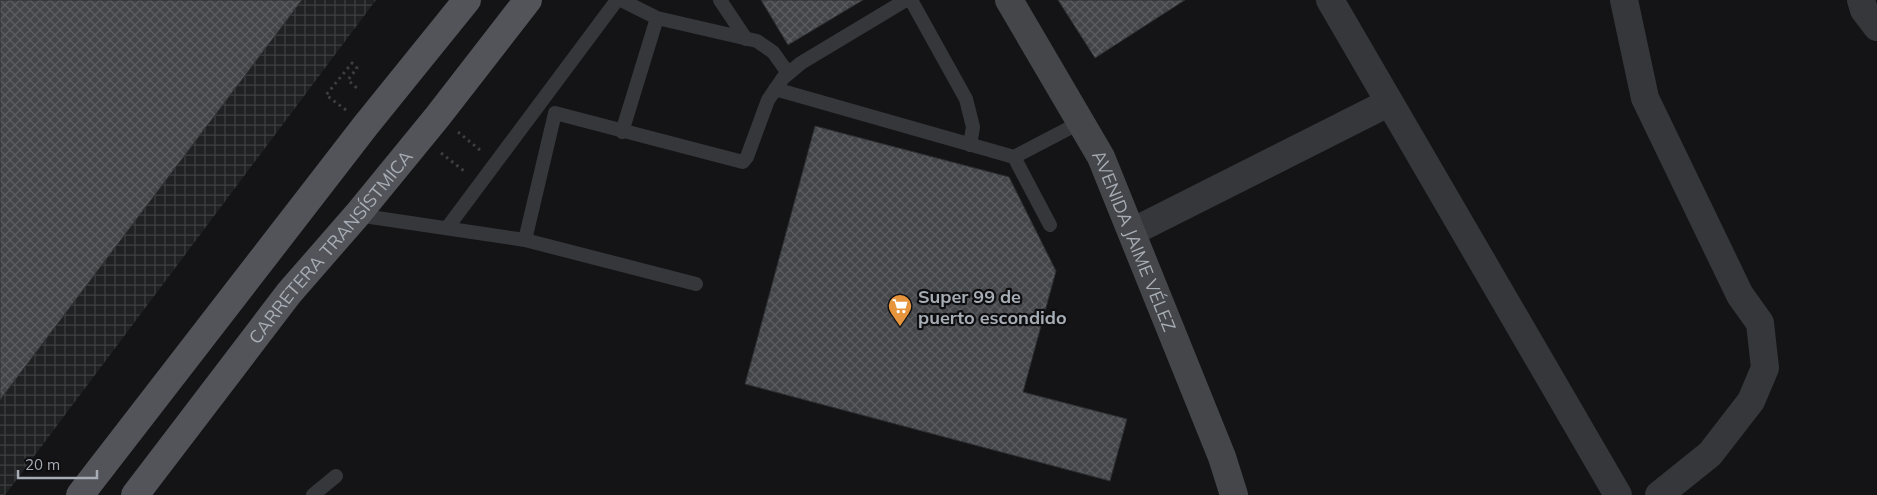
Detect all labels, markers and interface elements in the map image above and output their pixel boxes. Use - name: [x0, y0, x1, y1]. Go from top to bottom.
- street label: CARRETERA TRANSÍSTMICA: [243, 145, 417, 348]
- street label: AVENIDA JAIME VÉLEZ: [1088, 145, 1182, 335]
- place label: Super 99 de puerto escondido: [918, 285, 1067, 329]
- supermarket icon: Super 99 de puerto escondido: [887, 293, 913, 327]
- scale bar: [18, 448, 96, 480]
- text: 20 m: [25, 455, 60, 474]

